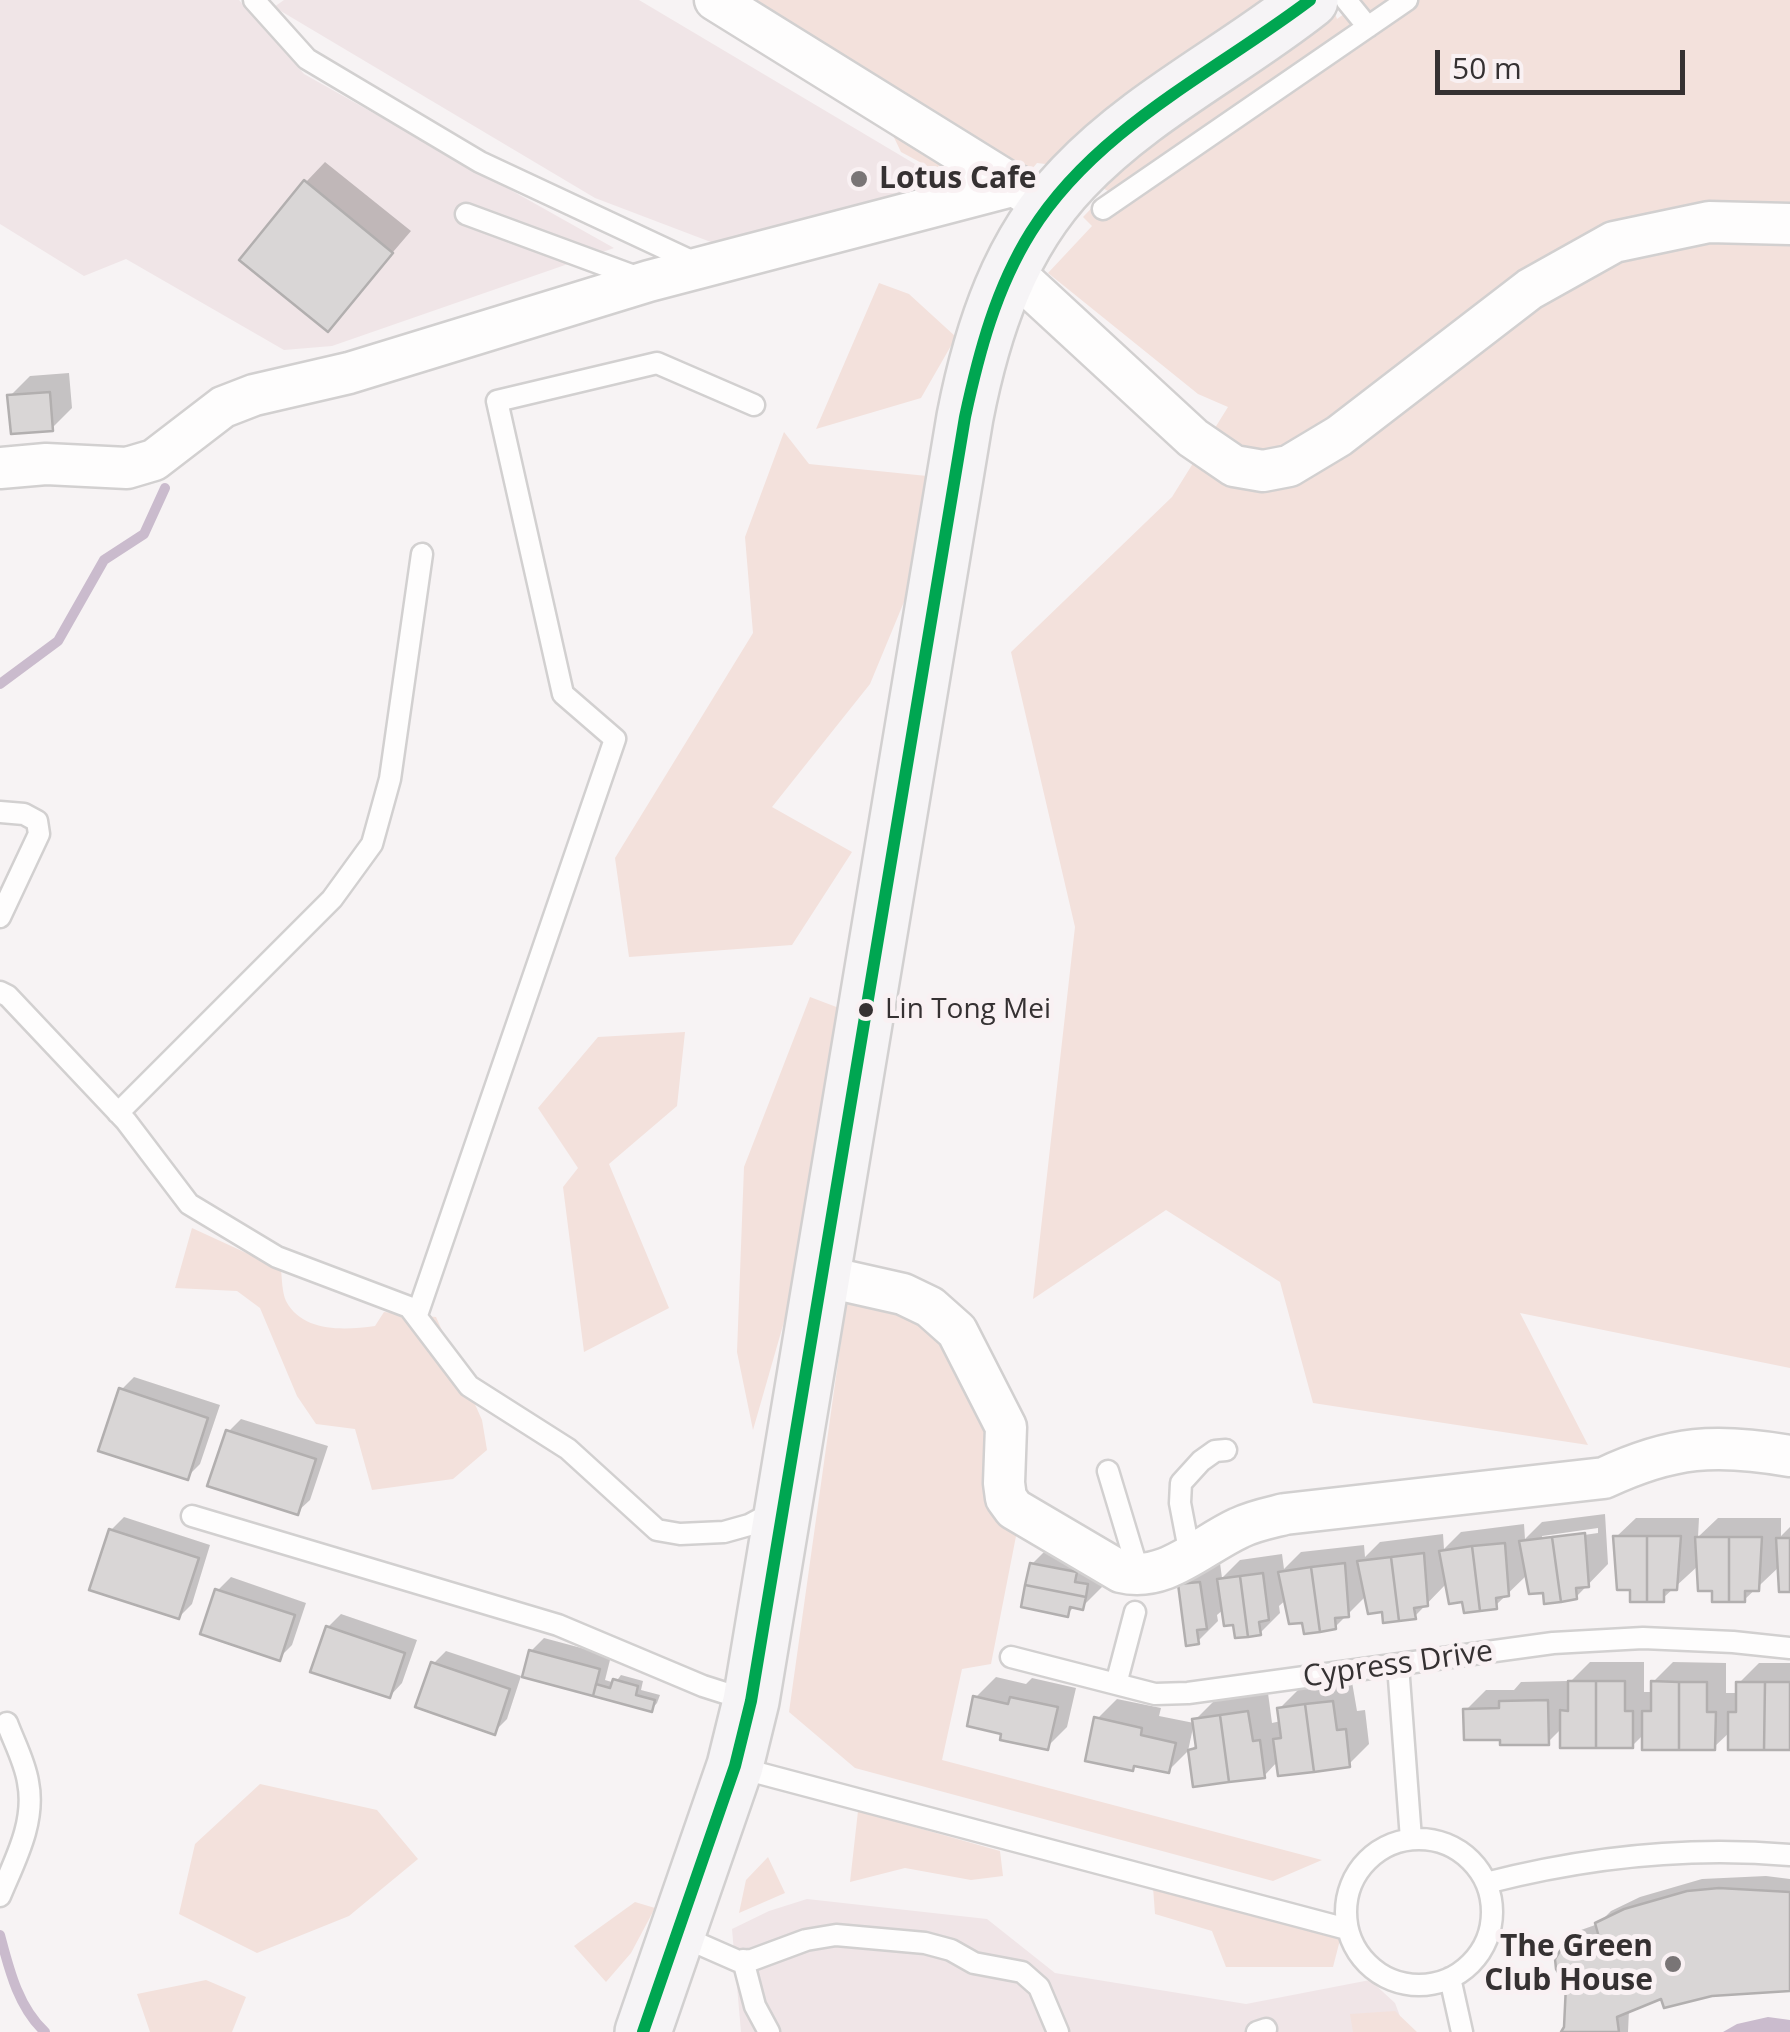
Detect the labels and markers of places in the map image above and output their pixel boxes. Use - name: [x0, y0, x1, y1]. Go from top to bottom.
- place label: Lotus Cafe: [879, 161, 1037, 197]
- marker: Lotus Cafe: [848, 168, 870, 190]
- place label: Lin Tong Mei: [885, 993, 1051, 1027]
- marker: Lin Tong Mei: [856, 1000, 876, 1020]
- place label: The Green Club House: [1484, 1929, 1653, 2000]
- marker: The Green Club House: [1662, 1953, 1684, 1975]

